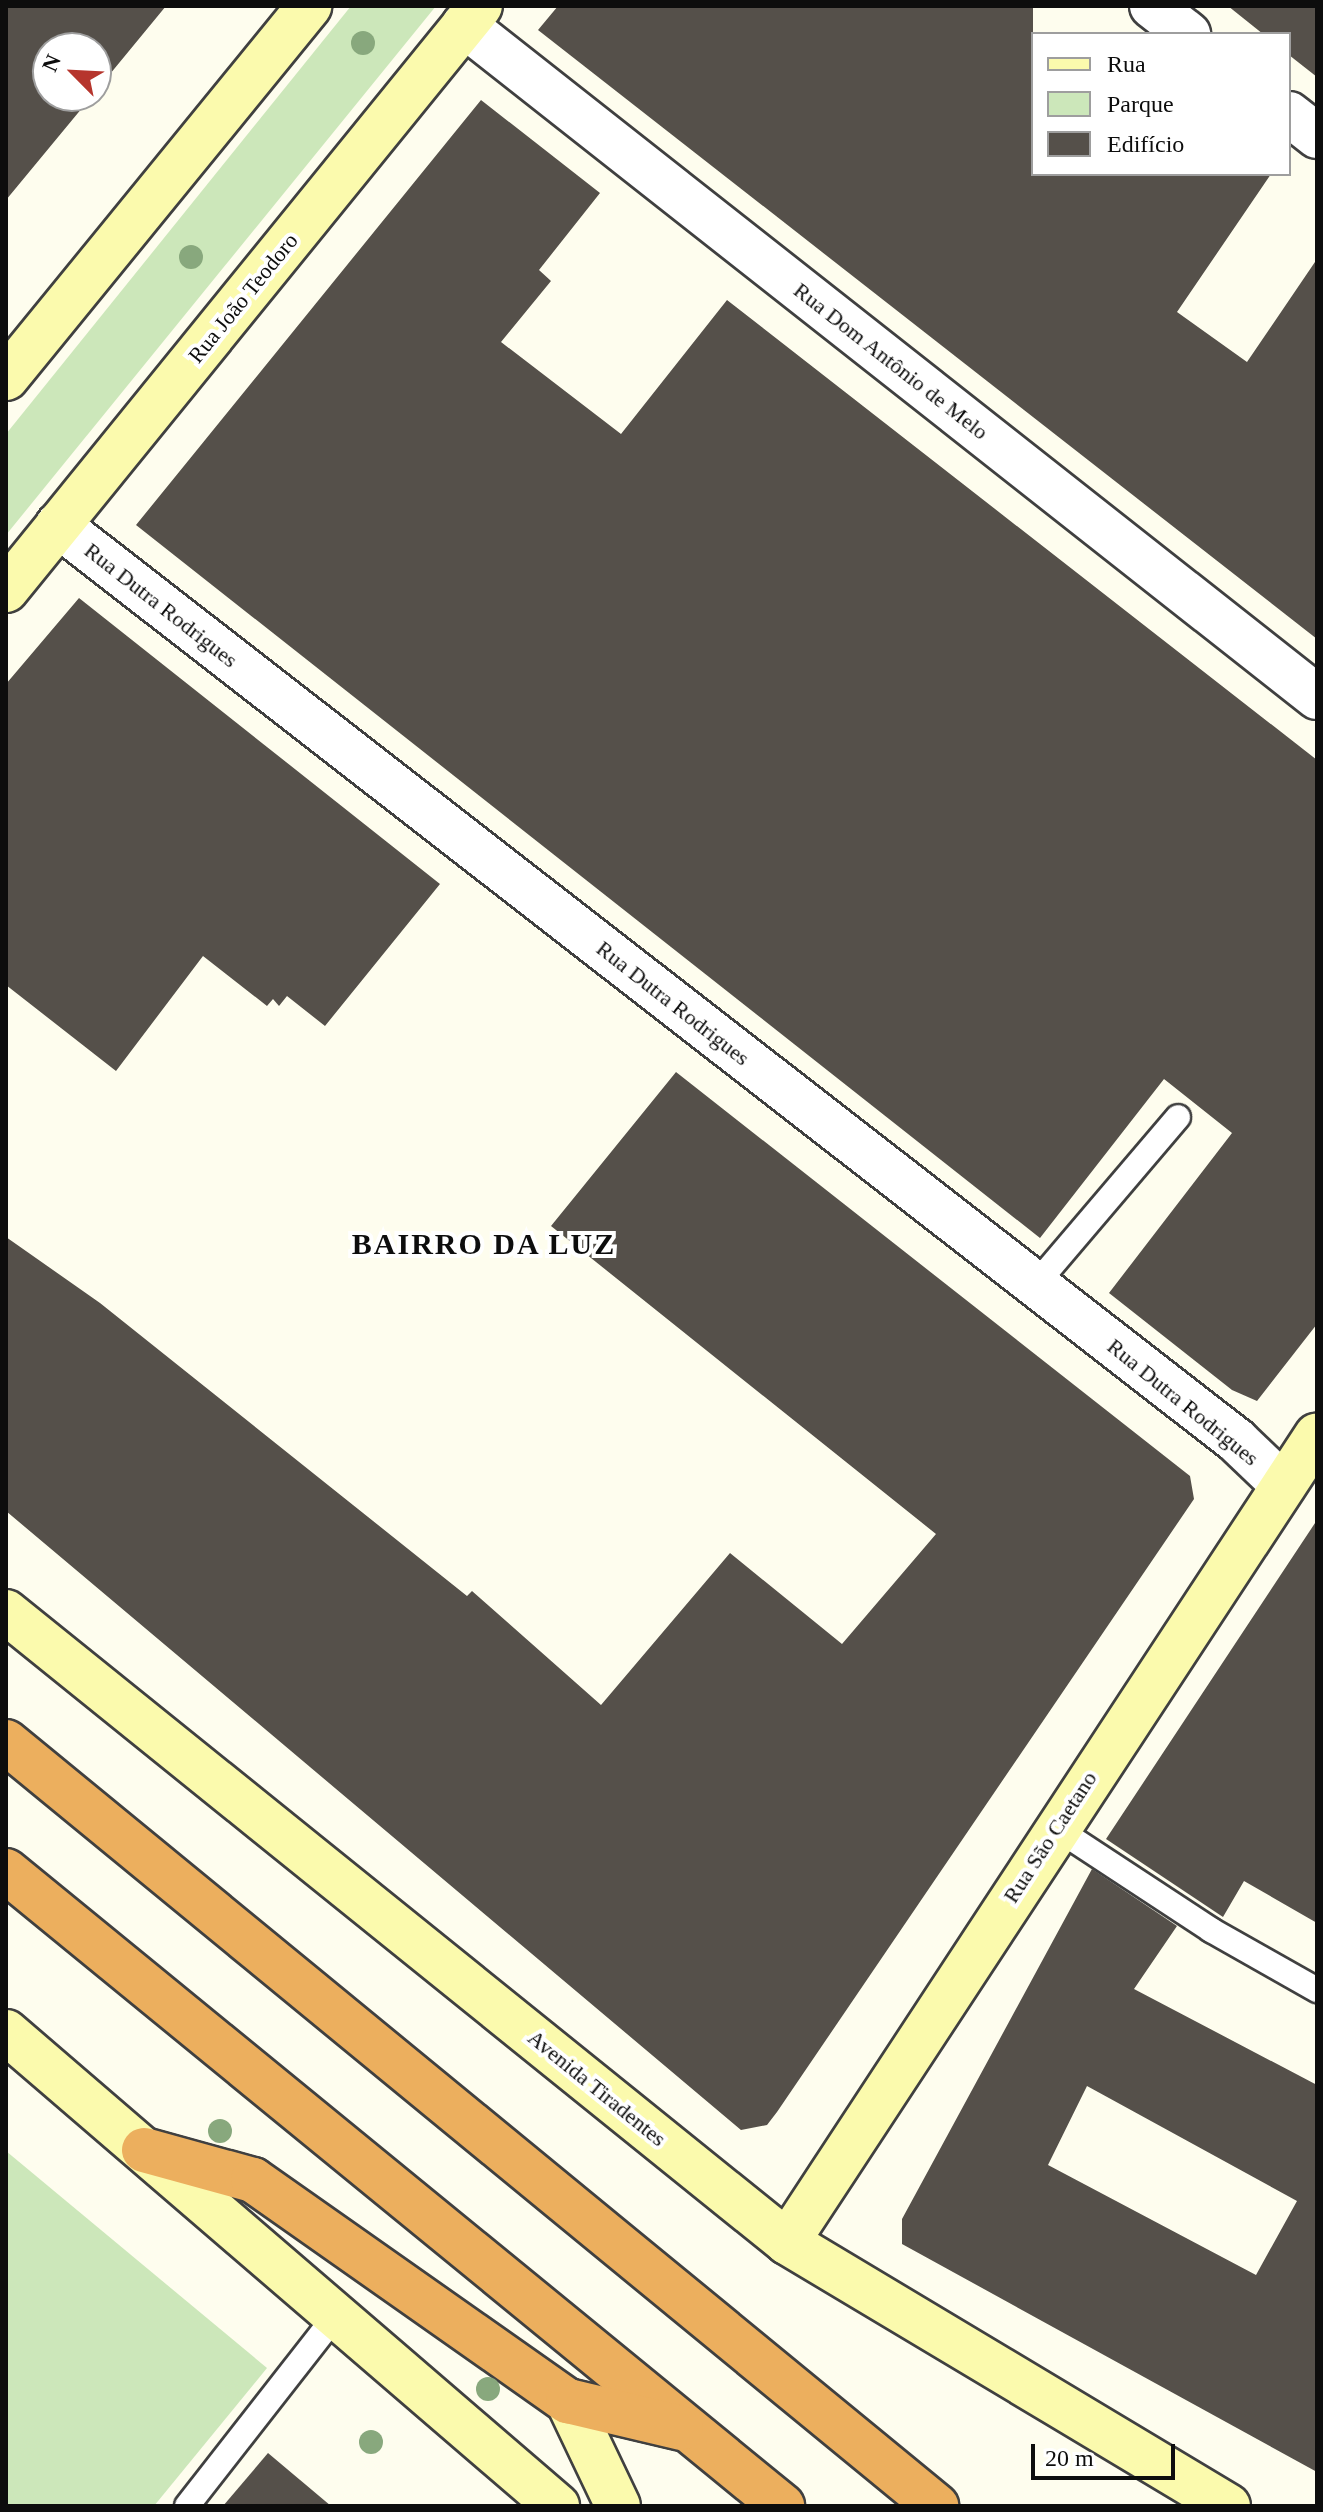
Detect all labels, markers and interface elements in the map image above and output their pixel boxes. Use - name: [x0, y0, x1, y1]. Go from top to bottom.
- north arrow: [32, 32, 112, 112]
- legend: [1031, 32, 1291, 176]
- text: N: [37, 51, 66, 75]
- text: Rua: [1107, 51, 1146, 77]
- text: Parque: [1107, 91, 1174, 117]
- text: Edifício: [1107, 131, 1184, 157]
- street label: Rua João Teodoro: [182, 228, 304, 368]
- street label: Rua Dom Antônio de Melo: [788, 276, 994, 446]
- street label: Rua Dutra Rodrigues: [79, 537, 243, 673]
- street label: Rua Dutra Rodrigues: [591, 935, 755, 1071]
- district label: BAIRRO DA LUZ: [351, 1226, 617, 1262]
- street label: Rua Dutra Rodrigues: [1102, 1333, 1264, 1471]
- street label: Rua São Caetano: [998, 1766, 1102, 1908]
- street label: Avenida Tiradentes: [522, 2024, 672, 2152]
- scale bar: [1035, 2428, 1179, 2478]
- text: 20 m: [1045, 2445, 1094, 2471]

